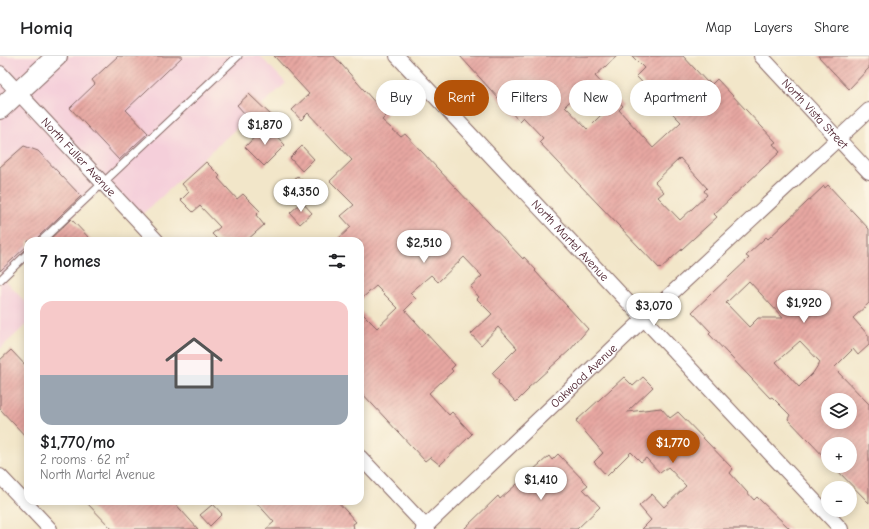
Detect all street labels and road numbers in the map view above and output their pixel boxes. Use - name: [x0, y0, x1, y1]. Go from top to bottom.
- street label: North Vista Street: [779, 76, 851, 152]
- street label: North Fuller Avenue: [38, 115, 119, 199]
- street label: North Martel Avenue: [529, 197, 612, 284]
- street label: Oakwood Avenue: [548, 341, 620, 411]

